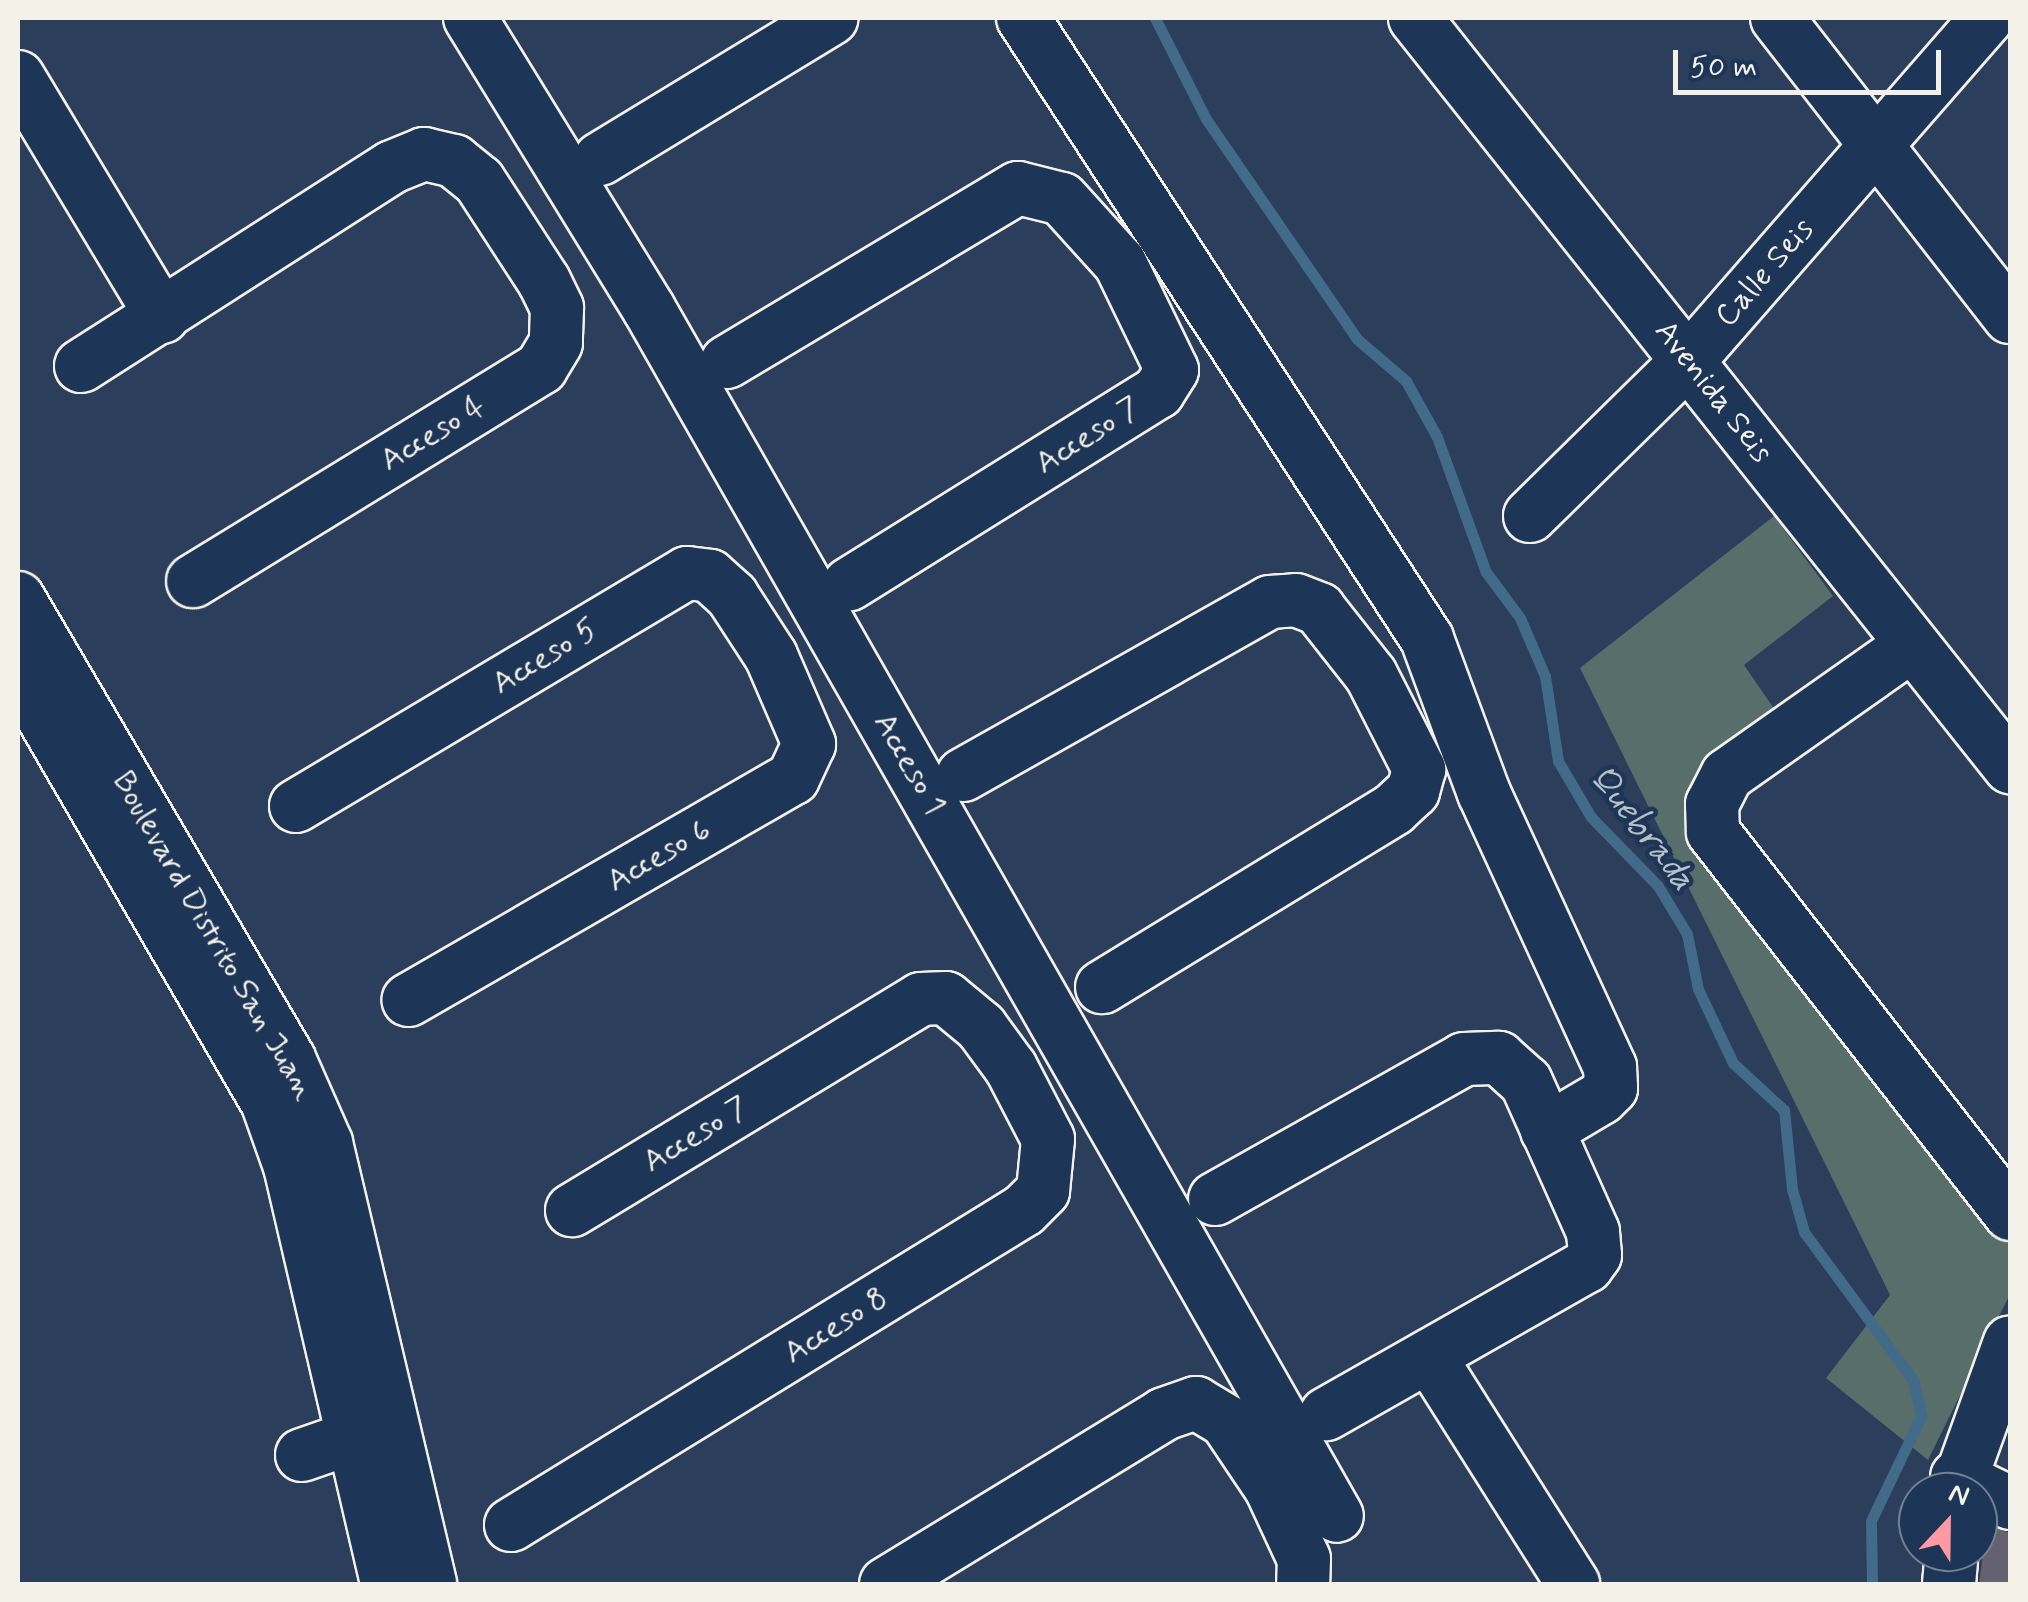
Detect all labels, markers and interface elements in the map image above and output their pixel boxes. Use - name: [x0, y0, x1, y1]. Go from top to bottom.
- scale bar: [1678, 30, 1946, 92]
- text: 50 m: [1690, 48, 1757, 87]
- street label: Calle Seis: [1707, 211, 1823, 335]
- street label: Avenida Seis: [1646, 313, 1780, 471]
- street label: Acceso 4: [374, 388, 492, 480]
- street label: Acceso 7: [1029, 389, 1147, 483]
- street label: Acceso 5: [485, 611, 605, 703]
- street label: Acceso 1: [865, 706, 953, 822]
- water label: Quebrada: [1580, 757, 1704, 899]
- street label: Boulevard Distrito San Juan: [105, 768, 321, 1104]
- street label: Acceso 6: [600, 811, 718, 901]
- street label: Acceso 7: [636, 1089, 756, 1181]
- street label: Acceso 8: [777, 1279, 895, 1373]
- north arrow: [1898, 1472, 1998, 1572]
- text: N: [1943, 1475, 1974, 1516]

